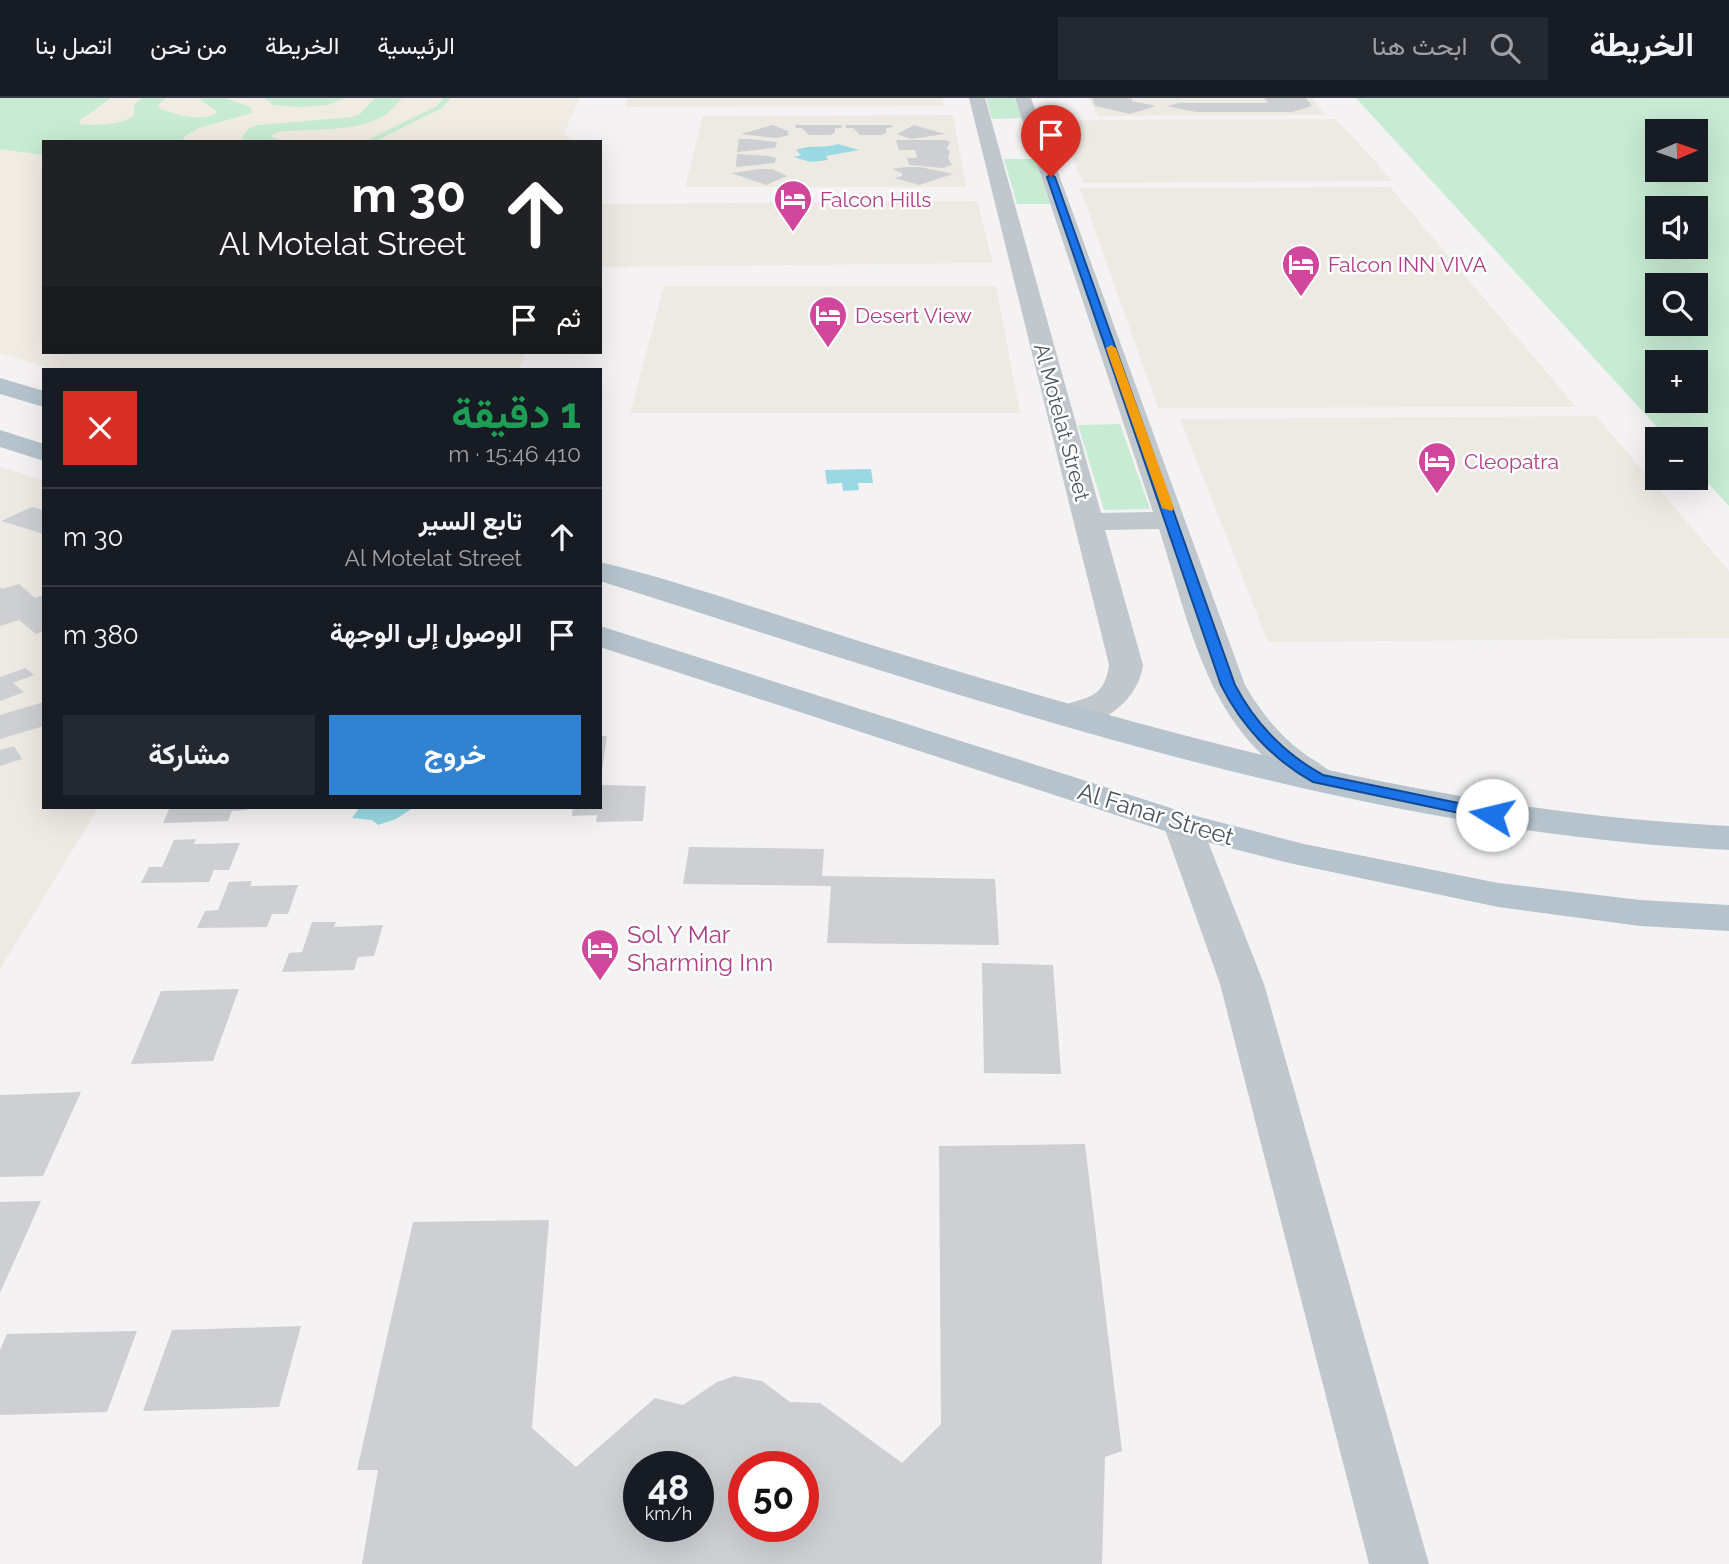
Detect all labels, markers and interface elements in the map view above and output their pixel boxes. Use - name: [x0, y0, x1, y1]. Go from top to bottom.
- search box: [1058, 17, 1548, 80]
- text: الخريطة: [1590, 25, 1694, 64]
- icon: search: [1486, 29, 1524, 67]
- text: اتصل بنا: [35, 31, 112, 60]
- text: من نحن: [150, 31, 227, 60]
- text: الخريطة: [265, 31, 339, 60]
- text: الرئيسية: [377, 31, 455, 60]
- text: ابحث هنا: [1372, 31, 1468, 61]
- pin: [1021, 105, 1081, 177]
- icon: arrive: [1032, 116, 1070, 154]
- north arrow: [1645, 119, 1708, 182]
- map controls: [1645, 119, 1708, 490]
- text: 30 m: [351, 166, 466, 223]
- icon: ahead: [490, 168, 581, 259]
- hotel icon: Falcon Hills: [772, 178, 814, 233]
- place label: Falcon Hills: [820, 187, 931, 212]
- button: sound: [1645, 196, 1708, 259]
- text: Al Motelat Street: [219, 225, 466, 262]
- hotel icon: Falcon INN VIVA: [1280, 243, 1322, 298]
- place label: Falcon INN VIVA: [1328, 252, 1487, 277]
- button: search: [1645, 273, 1708, 336]
- hotel icon: Desert View: [807, 294, 849, 349]
- icon: arrive: [505, 301, 543, 339]
- text: ثم: [557, 303, 581, 333]
- place label: Desert View: [855, 303, 972, 328]
- street label: Al Motelat Street: [1029, 340, 1095, 504]
- button: +: [1645, 350, 1708, 413]
- text: 1 دقيقة: [451, 389, 581, 438]
- button: close: [63, 391, 137, 465]
- button: −: [1645, 427, 1708, 490]
- text: 410 m · 15:46: [448, 440, 581, 467]
- hotel icon: Cleopatra: [1416, 440, 1458, 495]
- place label: Cleopatra: [1464, 449, 1559, 474]
- text: تابع السير: [419, 506, 522, 536]
- icon: ahead: [543, 518, 581, 556]
- text: 30 m: [63, 522, 123, 552]
- text: Al Motelat Street: [345, 544, 522, 571]
- icon: arrive: [543, 616, 581, 654]
- text: الوصول إلى الوجهة: [330, 618, 522, 648]
- text: 380 m: [63, 620, 139, 650]
- button: مشاركة: [63, 715, 315, 795]
- button: خروج: [329, 715, 581, 795]
- street label: Al Fanar Street: [1075, 777, 1237, 851]
- position arrow: [1455, 778, 1529, 852]
- place label: Sol Y Mar Sharming Inn: [627, 920, 773, 977]
- hotel icon: Sol Y Mar Sharming Inn: [579, 927, 621, 982]
- speed limit sign: 50: [728, 1451, 819, 1542]
- text: 48: [648, 1467, 689, 1508]
- text: km/h: [645, 1503, 692, 1524]

